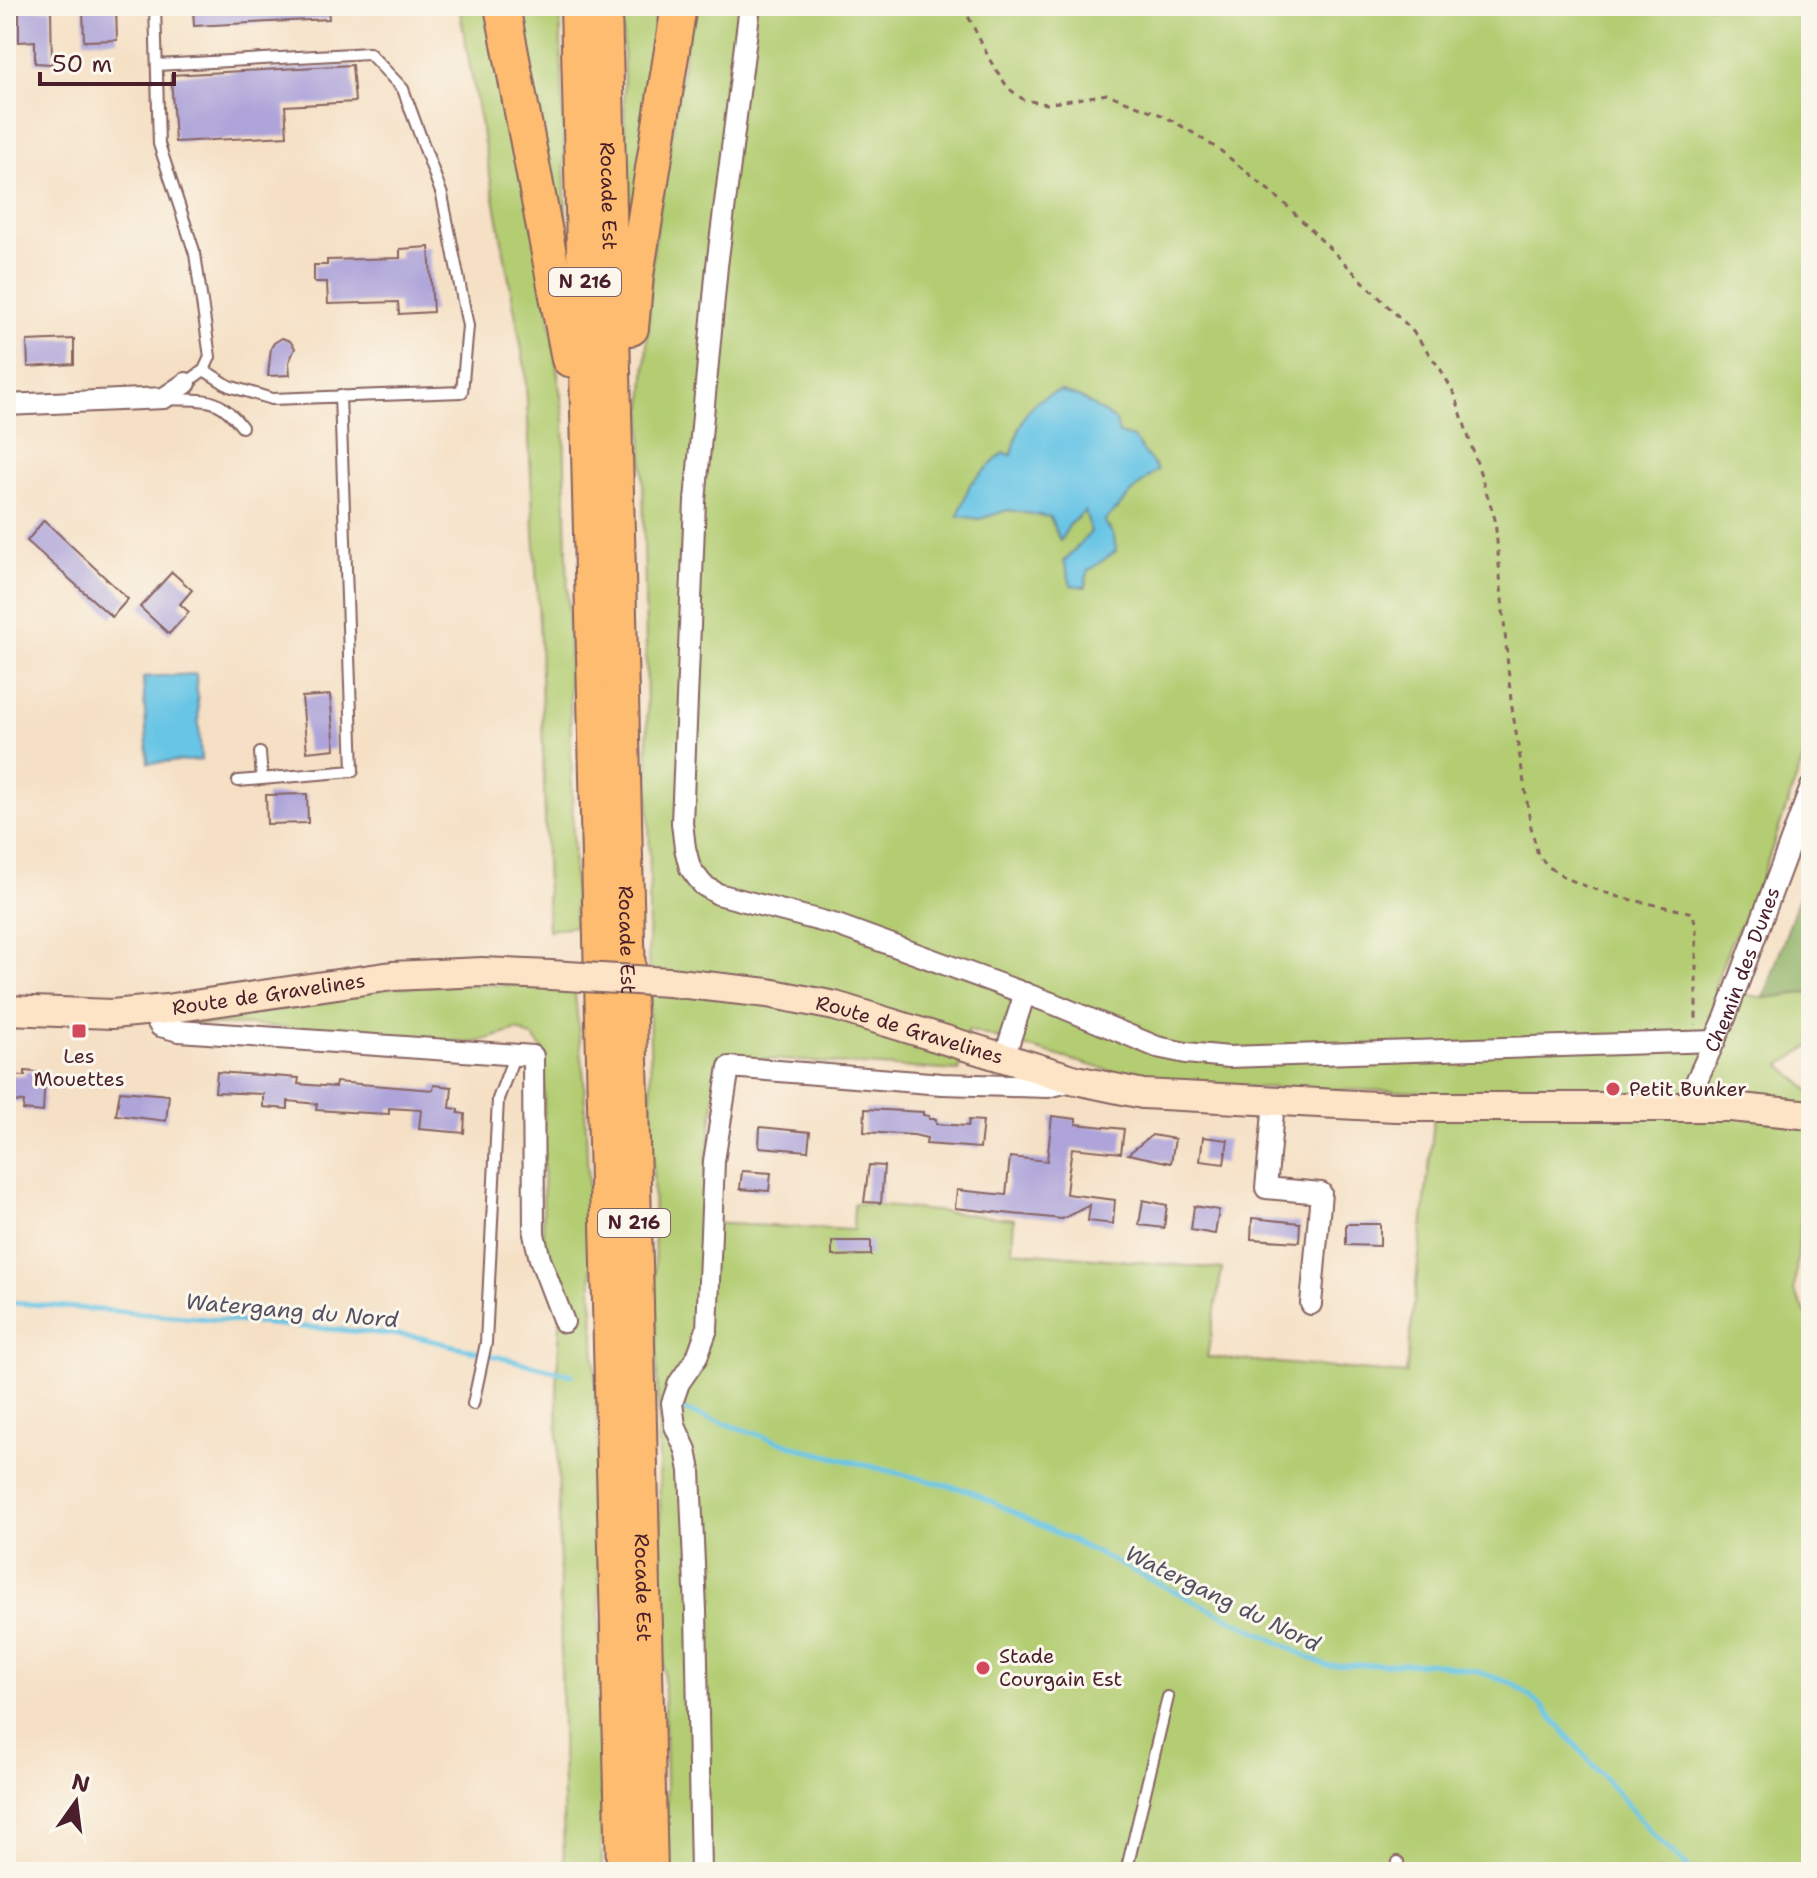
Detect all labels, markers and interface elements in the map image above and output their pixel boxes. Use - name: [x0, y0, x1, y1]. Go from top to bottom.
- scale bar: [40, 36, 174, 86]
- text: 50 m: [52, 48, 112, 80]
- street label: Rocade Est: [594, 141, 623, 250]
- road number: N 216: [549, 268, 621, 296]
- street label: Chemin des Dunes: [1698, 883, 1786, 1056]
- street label: Rocade Est: [613, 885, 641, 994]
- street label: Route de Gravelines: [170, 967, 367, 1021]
- street label: Route de Gravelines: [814, 990, 1007, 1070]
- marker: Les Mouettes: [70, 1022, 88, 1040]
- place label: Les Mouettes: [33, 1043, 125, 1092]
- place label: Petit Bunker: [1629, 1076, 1747, 1102]
- marker: Petit Bunker: [1604, 1080, 1622, 1098]
- road number: N 216: [598, 1209, 670, 1237]
- water label: Watergang du Nord: [184, 1287, 400, 1334]
- street label: Rocade Est: [629, 1533, 657, 1642]
- water label: Watergang du Nord: [1120, 1539, 1325, 1658]
- place label: Stade Courgain Est: [999, 1643, 1122, 1692]
- marker: Stade Courgain Est: [974, 1659, 992, 1677]
- north arrow: [36, 1762, 116, 1842]
- text: N: [69, 1767, 93, 1799]

